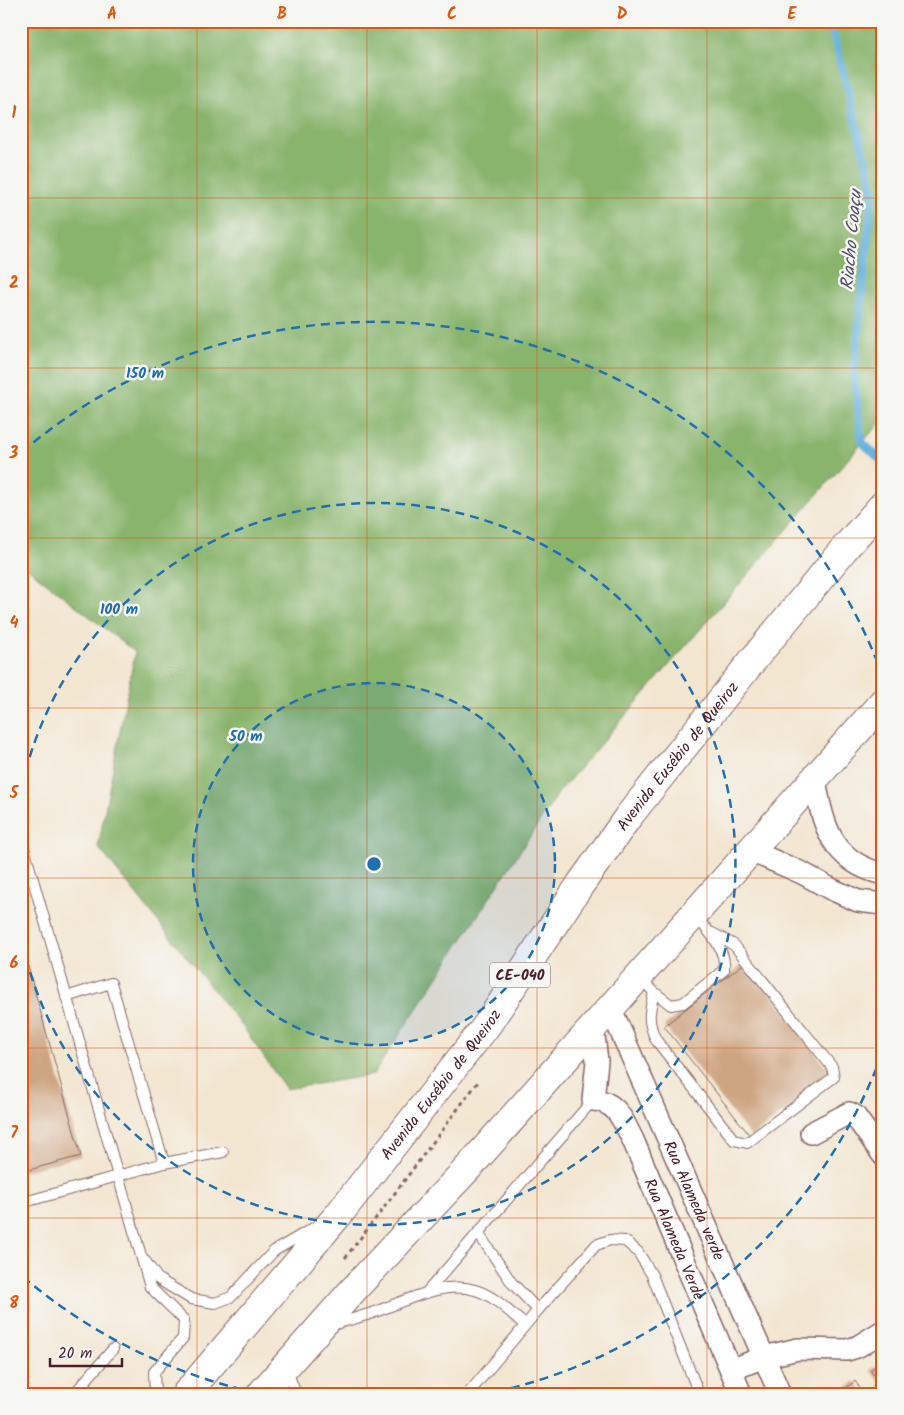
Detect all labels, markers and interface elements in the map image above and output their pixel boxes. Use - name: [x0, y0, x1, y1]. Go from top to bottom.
- text: A: [107, 2, 117, 27]
- text: B: [277, 2, 287, 27]
- text: C: [447, 2, 457, 27]
- text: D: [617, 2, 628, 27]
- text: E: [788, 2, 798, 27]
- text: 1: [12, 101, 17, 126]
- water label: Riacho Coaçu: [834, 187, 872, 291]
- text: 2: [9, 271, 19, 296]
- text: 150 m: [126, 362, 164, 386]
- text: 3: [9, 441, 19, 466]
- text: 100 m: [100, 598, 138, 622]
- text: 4: [10, 611, 19, 636]
- street label: Avenida Eusébio de Queiroz: [611, 676, 745, 837]
- text: 50 m: [228, 725, 263, 749]
- text: 5: [9, 781, 20, 806]
- centre of rings: [365, 855, 383, 873]
- text: 6: [10, 951, 19, 976]
- road number: CE-040: [490, 962, 550, 988]
- street label: Avenida Eusébio de Queiroz: [375, 1005, 508, 1166]
- text: 7: [10, 1121, 18, 1146]
- street label: Rua Alameda verde: [656, 1137, 731, 1265]
- street label: Rua Alameda Verde: [637, 1175, 711, 1304]
- text: 8: [9, 1291, 19, 1316]
- scale bar: [50, 1335, 122, 1367]
- text: 20 m: [58, 1342, 92, 1366]

